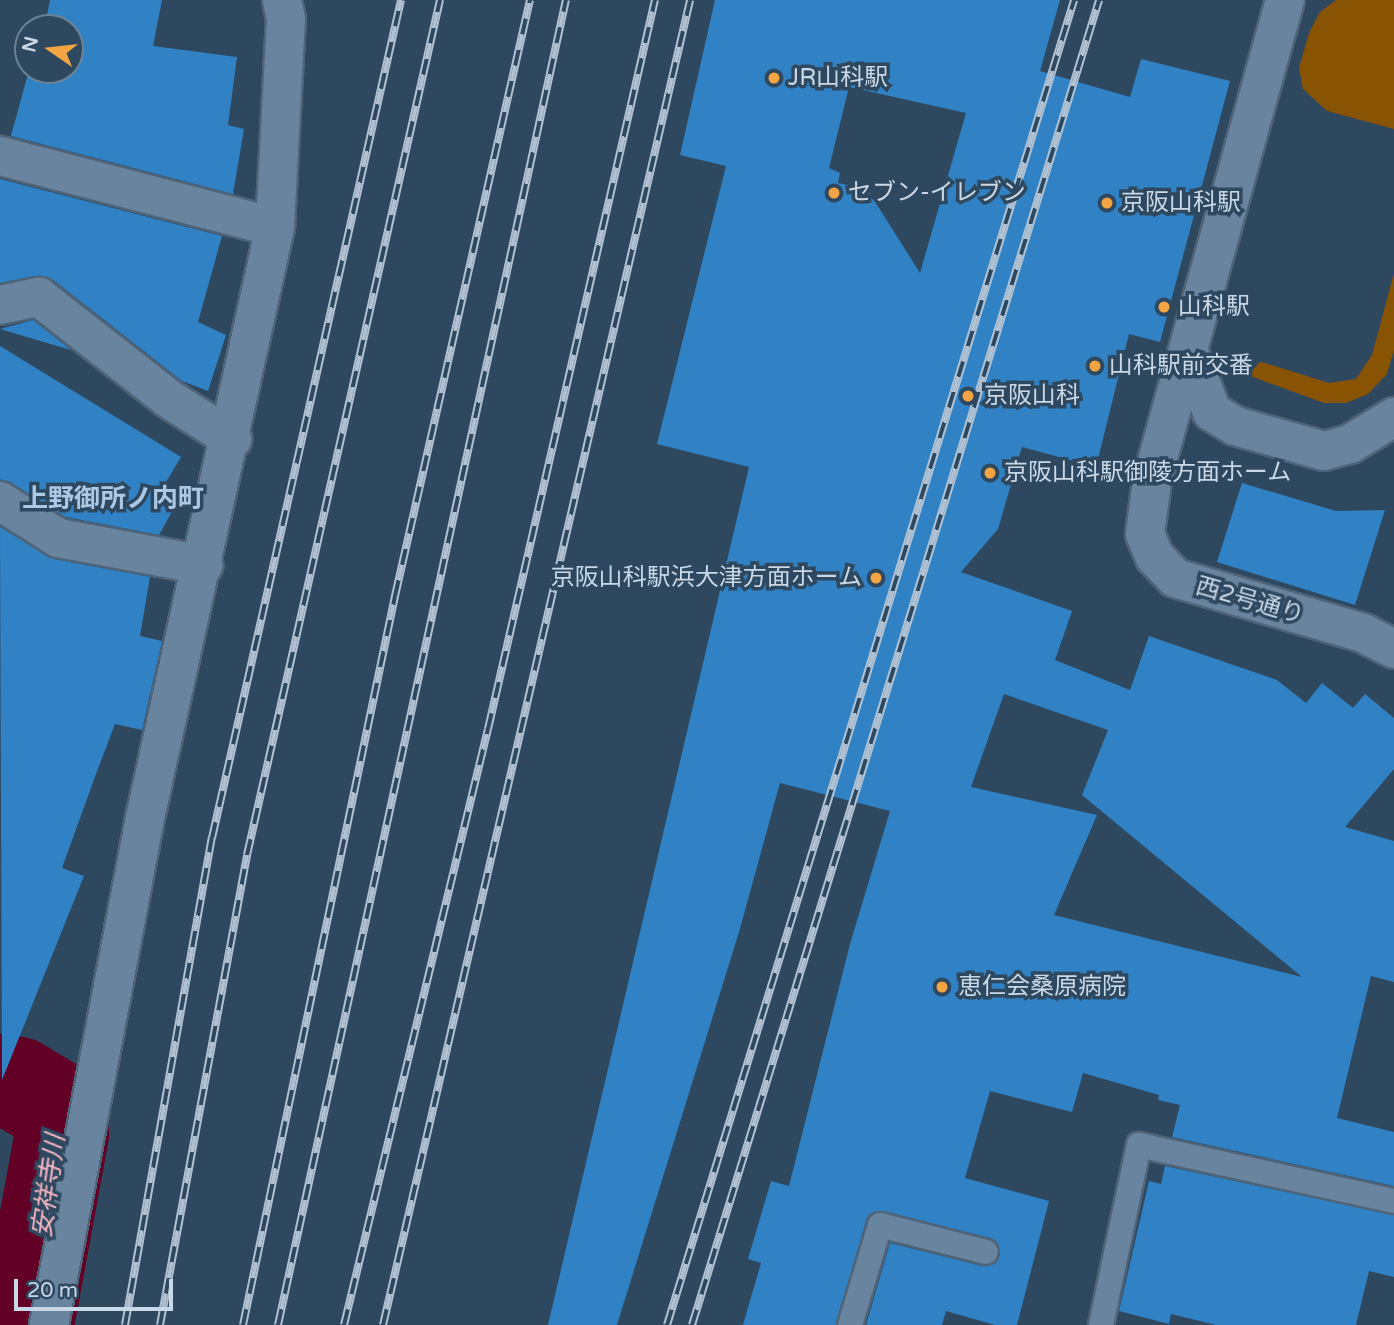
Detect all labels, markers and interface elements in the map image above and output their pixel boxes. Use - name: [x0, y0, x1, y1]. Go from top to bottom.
- north arrow: [14, 14, 84, 84]
- text: N: [18, 34, 43, 54]
- place label: JR山科駅: [788, 64, 888, 92]
- marker: JR山科駅: [766, 70, 782, 86]
- place label: セブン-イレブン: [848, 179, 1026, 207]
- marker: セブン-イレブン: [826, 185, 842, 201]
- place label: 京阪山科駅: [1121, 189, 1241, 217]
- marker: 京阪山科駅: [1099, 195, 1115, 211]
- place label: 山科駅: [1178, 293, 1250, 321]
- marker: 山科駅: [1156, 299, 1172, 315]
- place label: 山科駅前交番: [1109, 352, 1253, 380]
- marker: 山科駅前交番: [1087, 358, 1103, 374]
- place label: 京阪山科: [984, 382, 1080, 410]
- marker: 京阪山科: [958, 386, 978, 406]
- place label: 京阪山科駅御陵方面ホーム: [1004, 459, 1292, 487]
- marker: 京阪山科駅御陵方面ホーム: [982, 465, 998, 481]
- district label: 上野御所ノ内町: [22, 483, 204, 515]
- place label: 京阪山科駅浜大津方面ホーム: [550, 564, 862, 592]
- marker: 京阪山科駅浜大津方面ホーム: [868, 570, 884, 586]
- street label: 西2号通り: [1193, 572, 1307, 630]
- place label: 恵仁会桑原病院: [958, 973, 1126, 1001]
- marker: 恵仁会桑原病院: [932, 977, 952, 997]
- water label: 安祥寺川: [26, 1132, 72, 1240]
- scale bar: [18, 1266, 177, 1310]
- text: 20 m: [27, 1278, 78, 1303]

